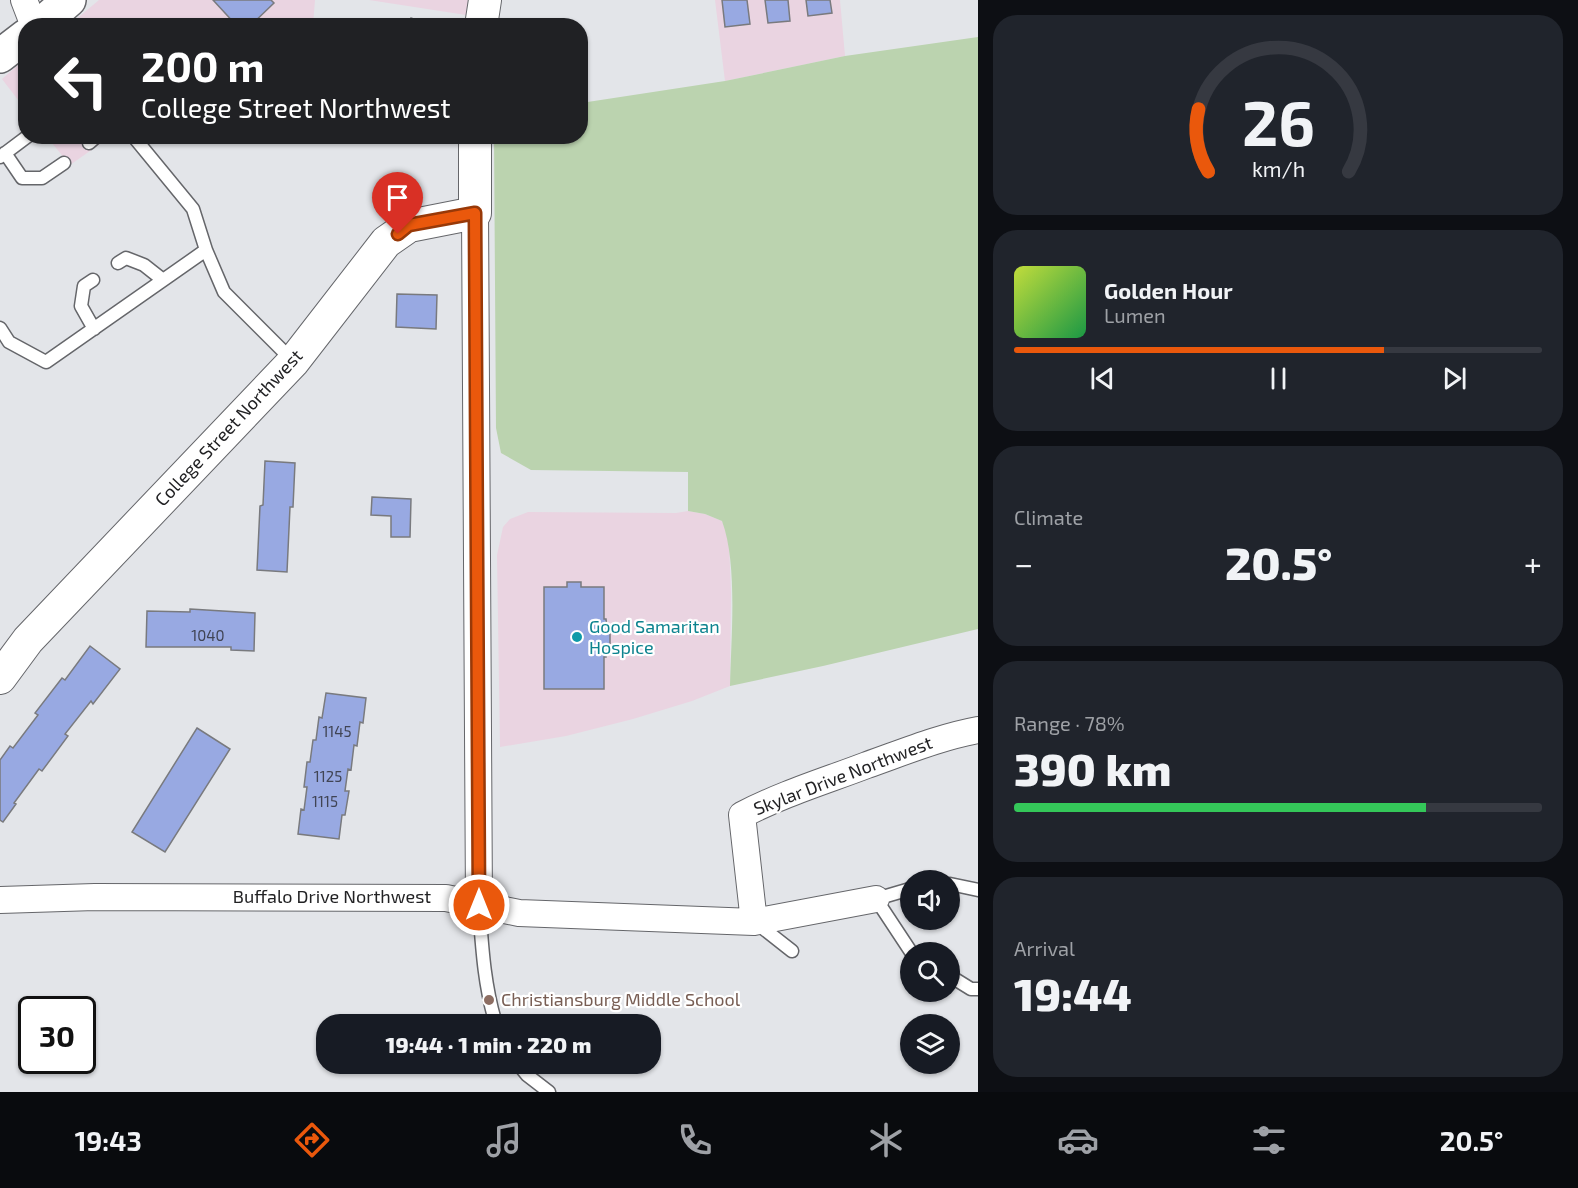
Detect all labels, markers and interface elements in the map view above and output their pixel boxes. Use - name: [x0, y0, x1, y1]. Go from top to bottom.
- text: 200 m: [141, 40, 264, 90]
- icon: left: [42, 42, 120, 120]
- text: 26: [1241, 84, 1315, 159]
- text: College Street Northwest: [141, 91, 451, 123]
- text: km/h: [1251, 157, 1305, 182]
- pin: [372, 172, 423, 234]
- icon: arrive: [381, 181, 414, 214]
- text: Golden Hour: [1104, 277, 1233, 303]
- text: Lumen: [1104, 303, 1166, 327]
- street label: College Street Northwest: [150, 344, 307, 510]
- icon: previous: [1086, 362, 1119, 395]
- icon: pause: [1262, 362, 1295, 395]
- icon: next: [1438, 362, 1471, 395]
- text: Climate: [1014, 505, 1083, 529]
- text: 20.5°: [1225, 535, 1332, 589]
- text: −: [1014, 543, 1033, 583]
- text: +: [1524, 543, 1542, 583]
- place label: Good Samaritan Hospice: [589, 615, 720, 658]
- house number: 1040: [191, 626, 225, 644]
- marker: Good Samaritan Hospice: [570, 630, 584, 644]
- text: Range · 78%: [1014, 711, 1125, 735]
- house number: 1145: [322, 722, 352, 740]
- street label: Skylar Drive Northwest: [750, 731, 935, 819]
- text: 390 km: [1014, 741, 1172, 795]
- house number: 1125: [314, 767, 342, 785]
- house number: 1115: [312, 792, 338, 810]
- map controls: [900, 870, 960, 1074]
- button: sound: [900, 870, 960, 930]
- position arrow: [447, 873, 511, 937]
- street label: Buffalo Drive Northwest: [233, 885, 431, 907]
- text: Arrival: [1014, 936, 1075, 960]
- button: search: [900, 942, 960, 1002]
- text: 19:44: [1014, 966, 1132, 1020]
- place label: Christiansburg Middle School: [501, 988, 741, 1010]
- marker: Christiansburg Middle School: [482, 993, 496, 1007]
- speed limit sign: 30: [18, 996, 96, 1074]
- button: layers: [900, 1014, 960, 1074]
- text: 19:44 · 1 min · 220 m: [386, 1031, 591, 1057]
- icon: directions: [291, 1119, 333, 1161]
- icon: music: [483, 1119, 525, 1161]
- icon: phone: [674, 1119, 716, 1161]
- icon: climate: [865, 1119, 907, 1161]
- icon: car: [1057, 1119, 1099, 1161]
- icon: filters: [1248, 1119, 1290, 1161]
- text: 19:43: [75, 1124, 142, 1156]
- text: 20.5°: [1440, 1124, 1503, 1156]

